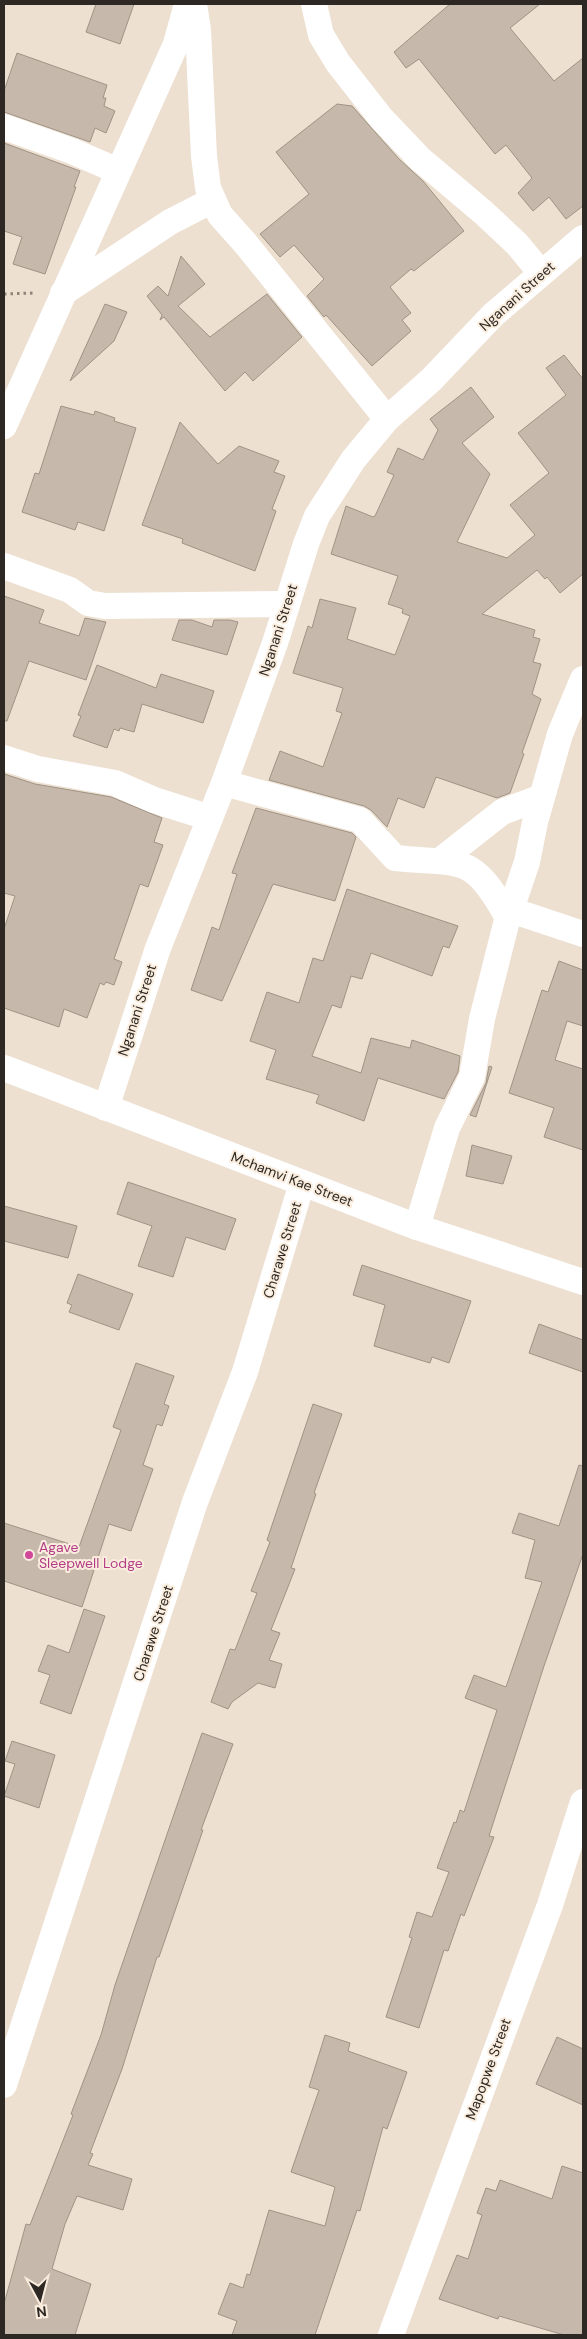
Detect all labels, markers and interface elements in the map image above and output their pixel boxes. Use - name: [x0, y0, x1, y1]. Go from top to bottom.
- street label: Nganani Street: [475, 257, 559, 335]
- street label: Nganani Street: [255, 582, 301, 678]
- street label: Nganani Street: [114, 962, 160, 1058]
- street label: Mchamvi Kae Street: [229, 1147, 355, 1211]
- street label: Charawe Street: [259, 1199, 305, 1301]
- place label: Agave Sleepwell Lodge: [39, 1538, 143, 1572]
- marker: Agave Sleepwell Lodge: [23, 1549, 35, 1561]
- street label: Charawe Street: [129, 1583, 177, 1683]
- street label: Mapopwe Street: [461, 2016, 515, 2122]
- north arrow: [15, 2274, 65, 2324]
- text: N: [35, 2302, 48, 2321]

